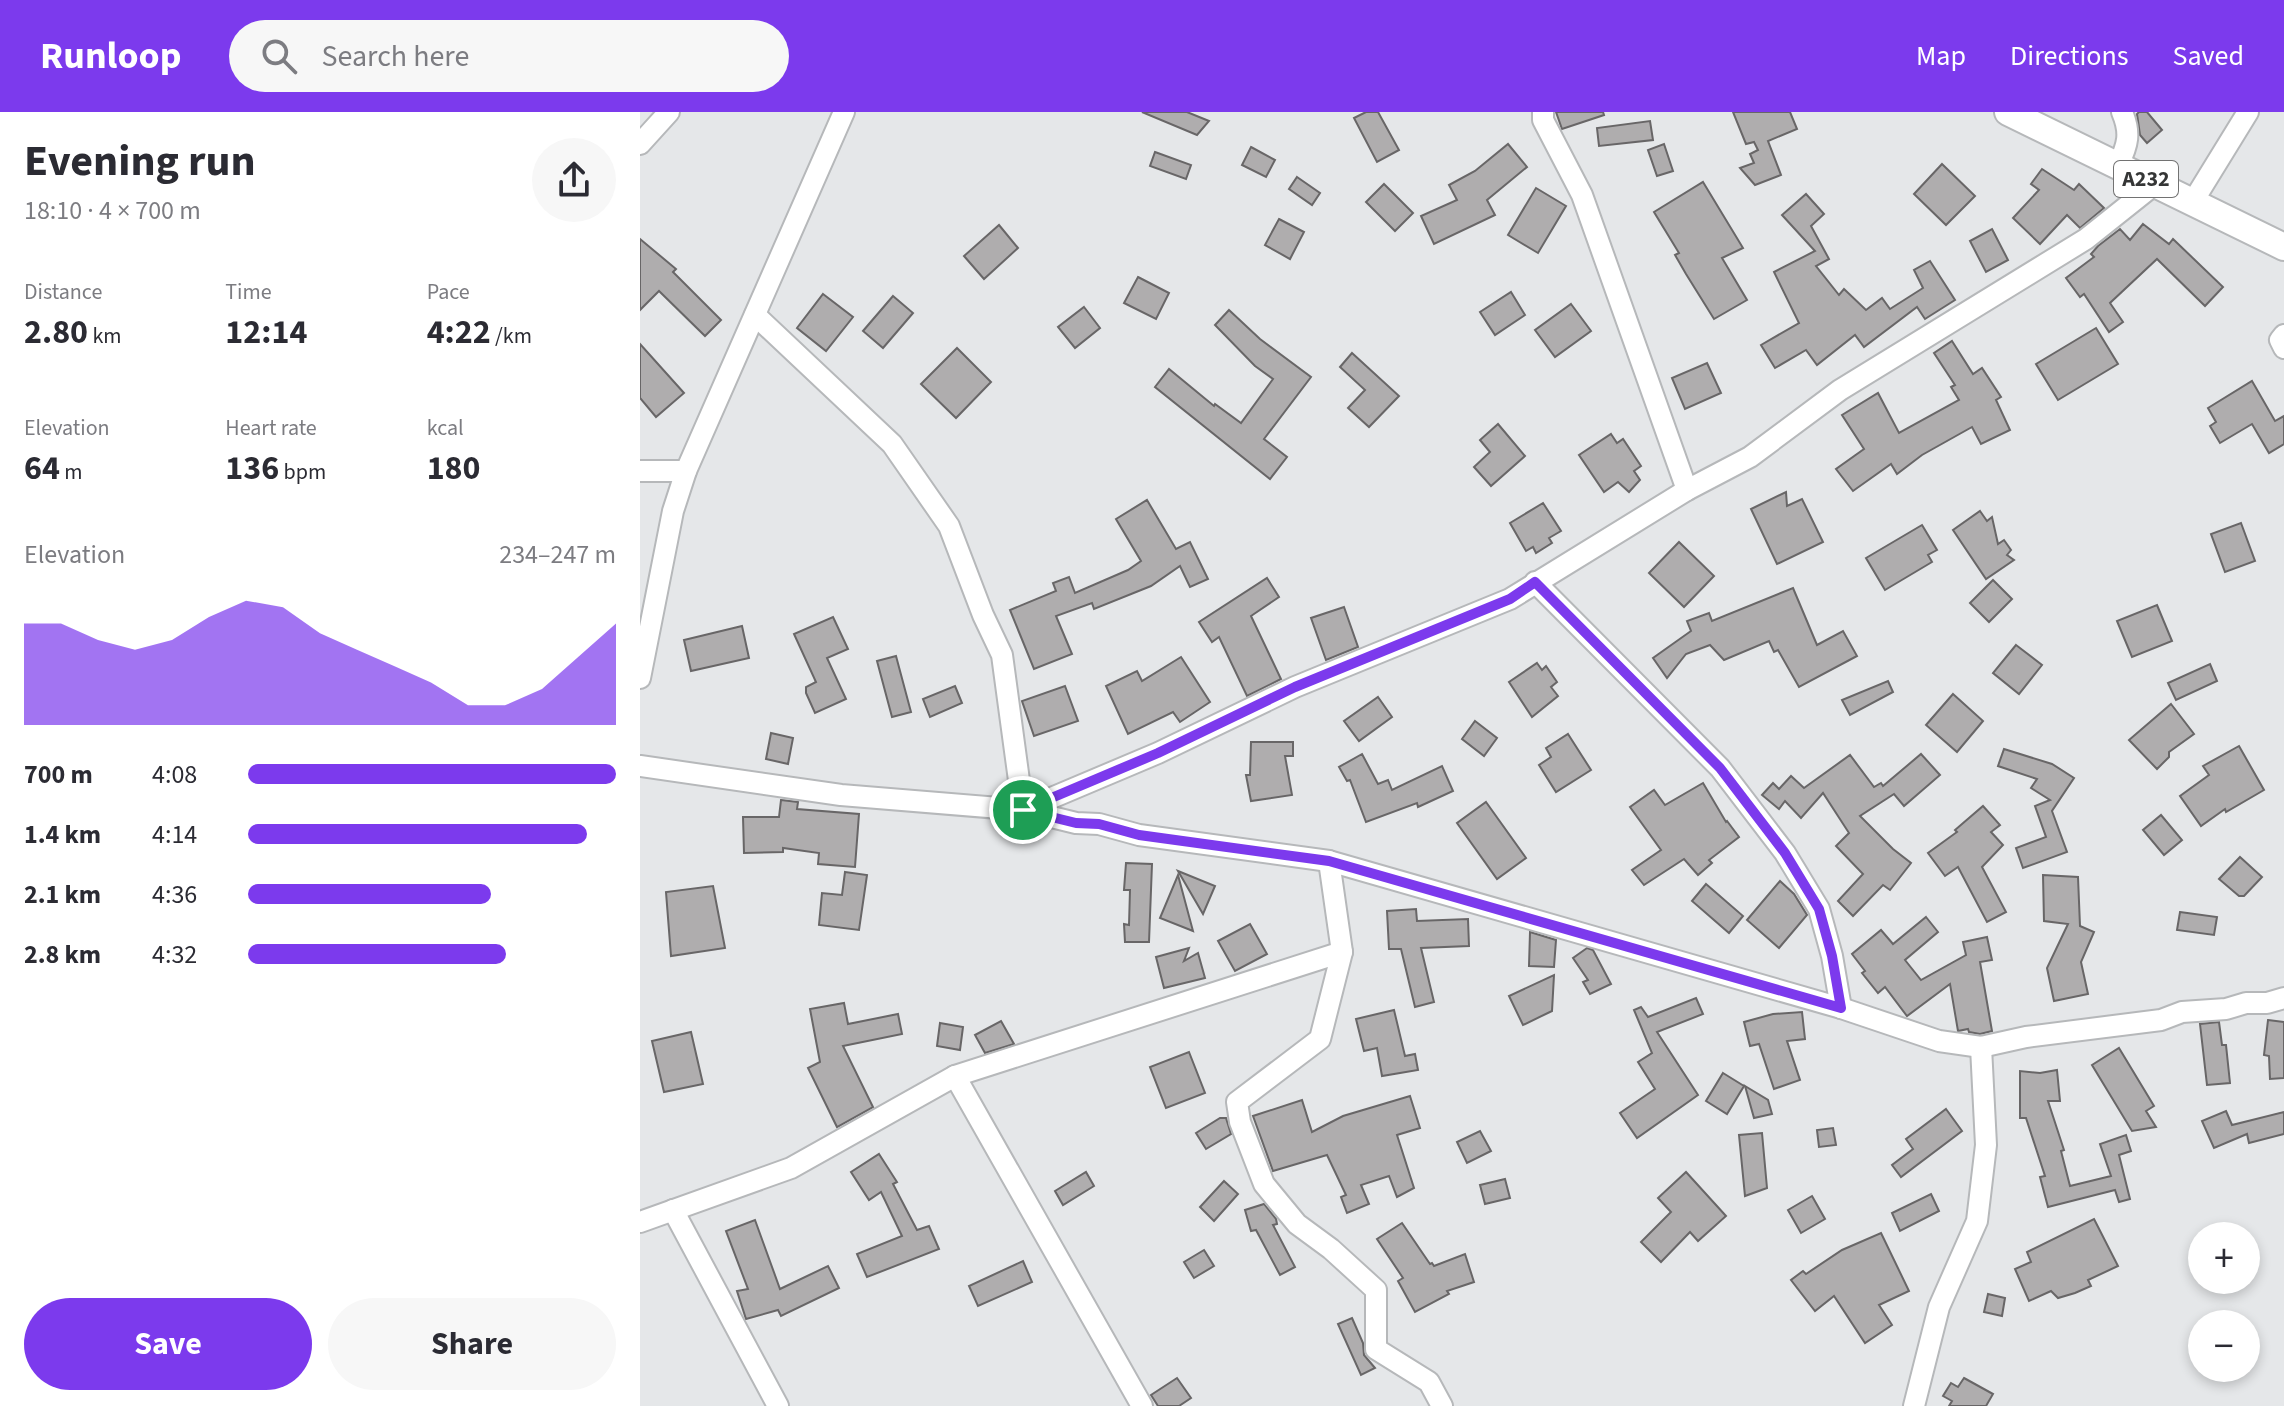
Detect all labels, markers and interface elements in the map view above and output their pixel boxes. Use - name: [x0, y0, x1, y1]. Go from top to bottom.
- search box: [229, 20, 789, 92]
- text: Runloop: [40, 29, 181, 83]
- icon: search: [257, 34, 301, 78]
- text: Search here: [321, 35, 469, 78]
- text: Map: [1916, 36, 1966, 76]
- text: Directions: [2010, 36, 2129, 76]
- text: Saved: [2173, 36, 2244, 76]
- text: Evening run: [24, 130, 256, 193]
- button: share: [532, 138, 616, 222]
- road number: A232: [2114, 161, 2178, 197]
- text: 18:10 · 4 × 700 m: [24, 192, 201, 229]
- text: Distance: [24, 276, 102, 308]
- text: Time: [225, 276, 272, 308]
- text: Pace: [427, 276, 470, 308]
- text: 2.80: [24, 308, 88, 357]
- text: 12:14: [225, 308, 307, 357]
- text: 4:22: [427, 308, 491, 357]
- text: km: [88, 320, 122, 352]
- text: /km: [491, 320, 532, 352]
- text: Elevation: [24, 412, 110, 444]
- text: Heart rate: [225, 412, 317, 444]
- text: kcal: [427, 412, 464, 444]
- text: 64: [24, 444, 60, 493]
- text: 136: [225, 444, 279, 493]
- text: 180: [427, 444, 481, 493]
- text: m: [60, 456, 83, 488]
- text: bpm: [279, 456, 326, 488]
- text: Elevation: [24, 536, 125, 573]
- text: 234–247 m: [499, 536, 616, 573]
- text: 700 m: [24, 756, 93, 793]
- text: 4:08: [152, 756, 197, 793]
- pin: [989, 776, 1057, 844]
- icon: arrive: [1001, 788, 1045, 832]
- text: 1.4 km: [24, 816, 101, 853]
- text: 4:14: [152, 816, 197, 853]
- text: 2.1 km: [24, 876, 101, 913]
- text: 4:36: [152, 876, 197, 913]
- text: 2.8 km: [24, 936, 101, 973]
- text: 4:32: [152, 936, 197, 973]
- map controls: [2188, 1222, 2260, 1382]
- button: +: [2188, 1222, 2260, 1294]
- button: Save: [24, 1298, 312, 1390]
- button: Share: [328, 1298, 616, 1390]
- button: −: [2188, 1310, 2260, 1382]

